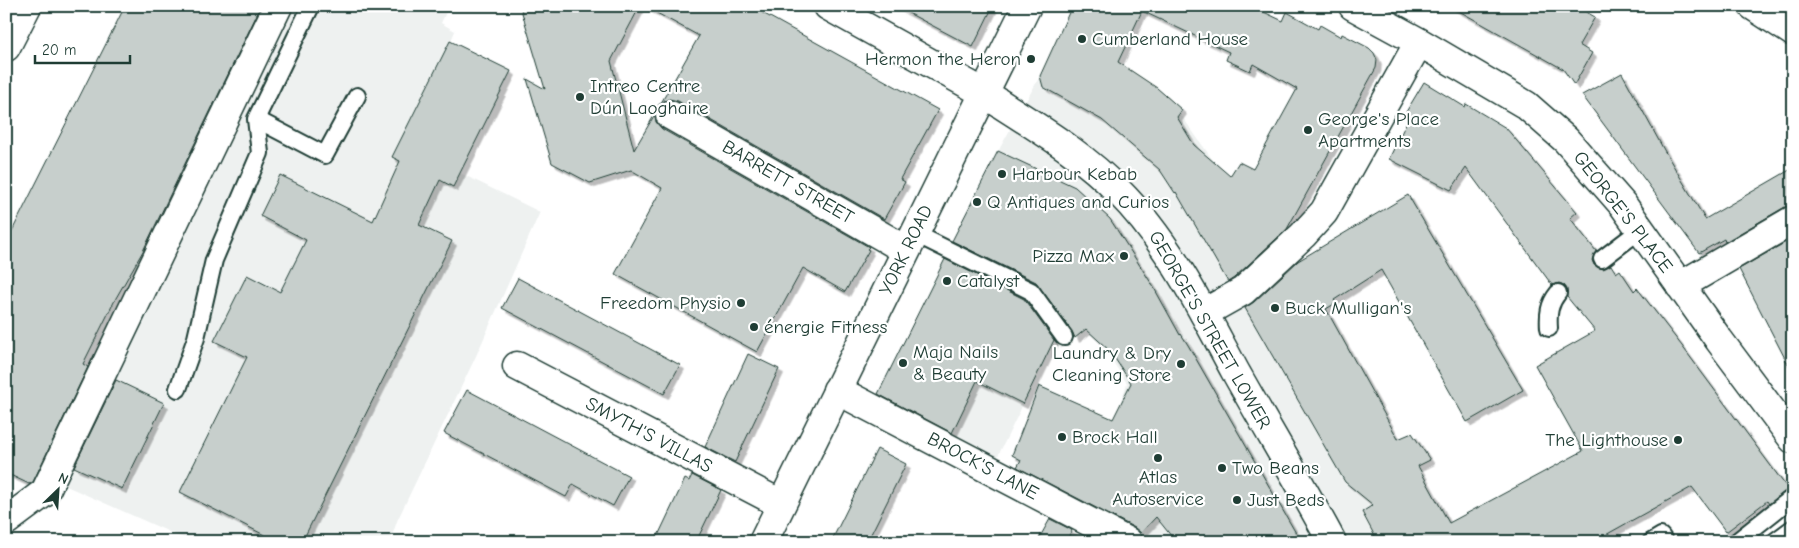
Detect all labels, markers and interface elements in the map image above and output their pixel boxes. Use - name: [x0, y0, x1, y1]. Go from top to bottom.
- place label: Cumberland House: [1092, 28, 1248, 50]
- scale bar: [35, 32, 130, 64]
- marker: Cumberland House: [1076, 33, 1088, 45]
- text: 20 m: [42, 41, 76, 59]
- place label: Hermon the Heron: [865, 48, 1021, 70]
- marker: Hermon the Heron: [1025, 53, 1037, 65]
- place label: Intreo Centre Dún Laoghaire: [590, 75, 709, 119]
- marker: Intreo Centre Dún Laoghaire: [574, 91, 586, 103]
- place label: George's Place Apartments: [1318, 108, 1439, 152]
- marker: George's Place Apartments: [1302, 124, 1314, 136]
- street label: BARRETT STREET: [718, 135, 858, 229]
- street label: GEORGE'S PLACE: [1569, 147, 1677, 277]
- place label: Harbour Kebab: [1012, 163, 1137, 185]
- marker: Harbour Kebab: [996, 168, 1008, 180]
- place label: Q Antiques and Curios: [987, 191, 1169, 213]
- marker: Q Antiques and Curios: [971, 196, 983, 208]
- street label: YORK ROAD: [875, 201, 937, 299]
- street label: GEORGE'S STREET LOWER: [1144, 227, 1276, 433]
- place label: Pizza Max: [1032, 245, 1115, 267]
- marker: Pizza Max: [1118, 250, 1130, 262]
- place label: Catalyst: [957, 270, 1020, 292]
- marker: Catalyst: [941, 275, 953, 287]
- place label: Freedom Physio: [600, 292, 731, 314]
- marker: Freedom Physio: [735, 297, 747, 309]
- place label: Buck Mulligan's: [1285, 297, 1412, 319]
- marker: Buck Mulligan's: [1269, 302, 1281, 314]
- place label: énergie Fitness: [764, 316, 887, 338]
- marker: énergie Fitness: [748, 321, 760, 333]
- place label: Maja Nails & Beauty: [913, 341, 998, 385]
- place label: Laundry & Dry Cleaning Store: [1052, 342, 1172, 386]
- marker: Maja Nails & Beauty: [897, 357, 909, 369]
- marker: Laundry & Dry Cleaning Store: [1175, 358, 1187, 370]
- street label: SMYTH'S VILLAS: [582, 392, 716, 478]
- place label: Brock Hall: [1072, 426, 1158, 448]
- street label: BROCK'S LANE: [924, 427, 1042, 505]
- place label: The Lighthouse: [1545, 429, 1668, 451]
- marker: Brock Hall: [1056, 431, 1068, 443]
- marker: The Lighthouse: [1672, 434, 1684, 446]
- marker: Atlas Autoservice: [1152, 452, 1164, 464]
- place label: Two Beans: [1232, 457, 1319, 479]
- marker: Two Beans: [1216, 462, 1228, 474]
- north arrow: [32, 466, 82, 516]
- place label: Atlas Autoservice: [1112, 466, 1204, 510]
- text: N: [56, 469, 71, 488]
- place label: Just Beds: [1247, 489, 1324, 511]
- marker: Just Beds: [1231, 494, 1243, 506]

